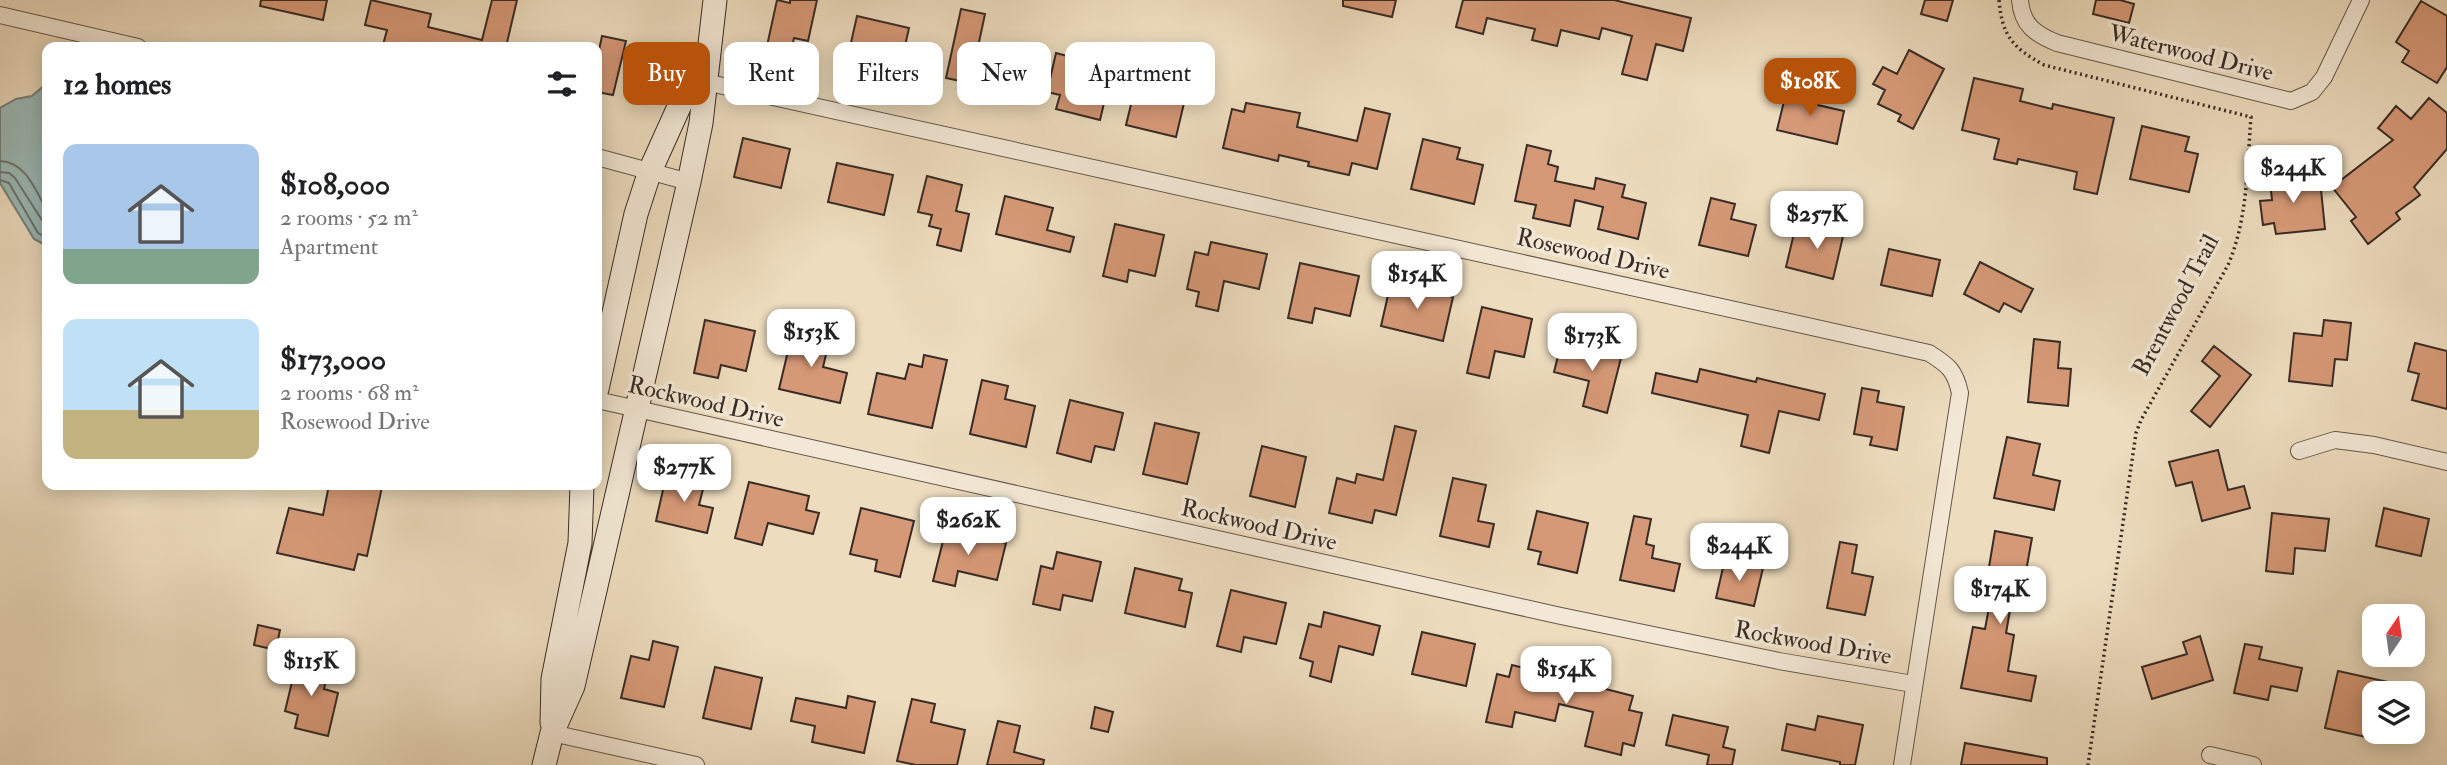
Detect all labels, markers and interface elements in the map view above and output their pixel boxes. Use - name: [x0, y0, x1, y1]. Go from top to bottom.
- street label: Waterwood Drive: [2105, 17, 2277, 88]
- chip: Buy: [623, 42, 710, 105]
- chip: Rent: [724, 42, 819, 105]
- chip: Filters: [833, 42, 943, 105]
- chip: New: [957, 42, 1051, 105]
- chip: Apartment: [1065, 42, 1215, 105]
- pin: $108K: [1761, 58, 1859, 118]
- icon: filters: [543, 65, 581, 103]
- text: 12 homes: [63, 66, 171, 103]
- text: $108K: [1780, 66, 1840, 95]
- pin: $244K: [2244, 146, 2342, 205]
- text: $244K: [2260, 153, 2326, 182]
- text: $108,000: [280, 166, 390, 203]
- icon: home: [119, 172, 203, 256]
- pin: $257K: [1768, 191, 1866, 251]
- text: $257K: [1786, 199, 1848, 228]
- text: 2 rooms · 52 m²: [280, 203, 418, 232]
- street label: Rosewood Drive: [1513, 221, 1673, 287]
- street label: Brentwood Trail: [2126, 229, 2226, 381]
- text: Apartment: [280, 232, 378, 261]
- pin: $154K: [1368, 252, 1466, 311]
- text: $154K: [1387, 259, 1447, 288]
- pin: $153K: [762, 310, 860, 369]
- pin: $173K: [1543, 314, 1641, 373]
- text: $153K: [783, 317, 839, 346]
- text: $173K: [1564, 321, 1620, 350]
- text: $173,000: [280, 341, 386, 378]
- icon: home: [119, 347, 203, 431]
- street label: Rockwood Drive: [625, 369, 787, 435]
- text: 2 rooms · 68 m²: [280, 378, 419, 407]
- text: Rosewood Drive: [280, 407, 430, 436]
- pin: $277K: [635, 444, 733, 504]
- text: $277K: [653, 452, 715, 481]
- street label: Rockwood Drive: [1178, 492, 1340, 558]
- pin: $262K: [919, 498, 1017, 557]
- text: $262K: [936, 505, 1000, 534]
- pin: $244K: [1690, 524, 1788, 583]
- text: $244K: [1706, 531, 1772, 560]
- pin: $174K: [1951, 566, 2049, 626]
- text: $174K: [1970, 574, 2030, 603]
- north arrow: [2362, 604, 2426, 667]
- map controls: [2362, 604, 2425, 744]
- street label: Rockwood Drive: [1732, 614, 1894, 672]
- pin: $115K: [262, 638, 360, 698]
- text: $115K: [283, 646, 339, 675]
- pin: $154K: [1517, 646, 1615, 706]
- text: $154K: [1536, 654, 1596, 683]
- button: layers: [2362, 681, 2425, 744]

